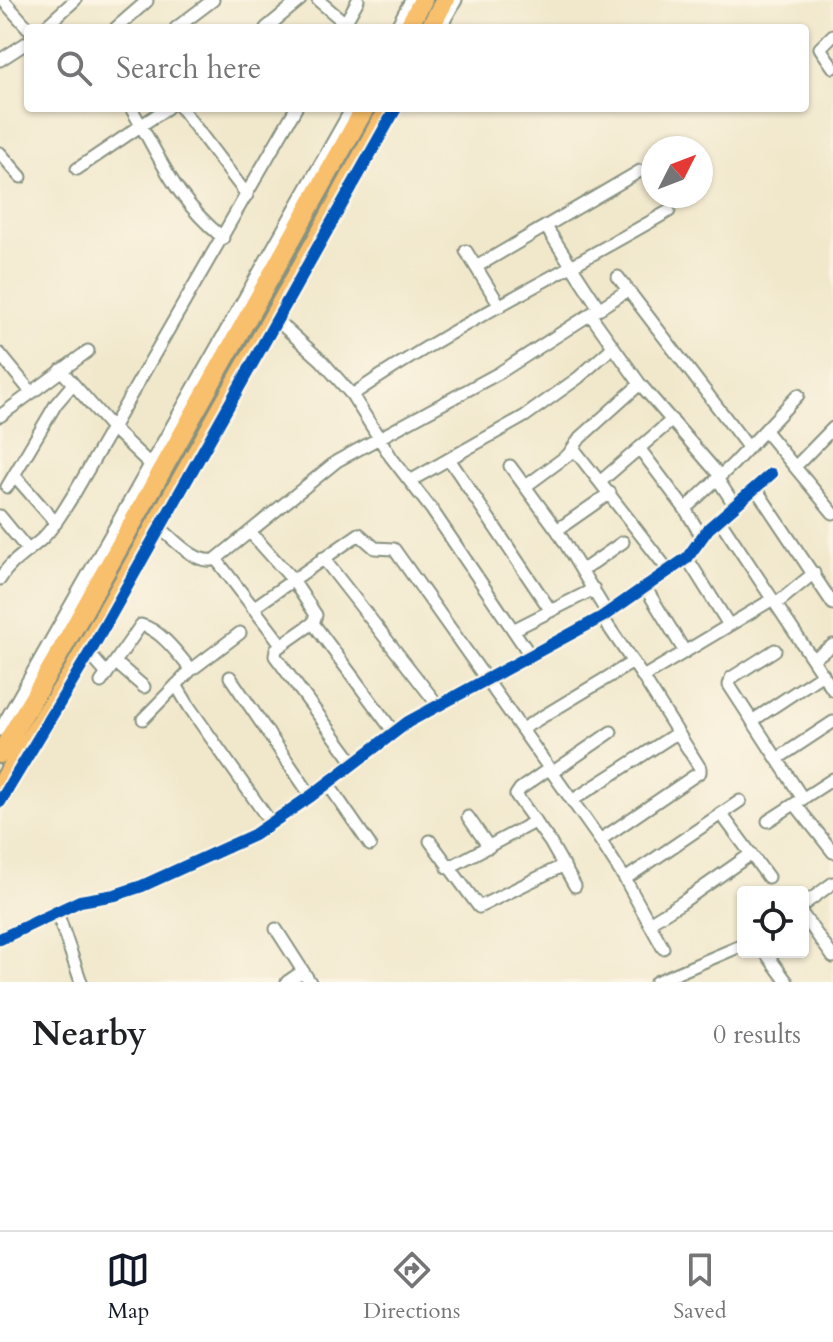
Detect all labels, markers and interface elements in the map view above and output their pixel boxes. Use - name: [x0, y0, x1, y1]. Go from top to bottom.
- search box: [24, 24, 809, 112]
- icon: search: [52, 46, 96, 90]
- text: Search here: [116, 48, 261, 89]
- north arrow: [641, 136, 713, 208]
- map controls: [737, 886, 809, 958]
- button: locate: [737, 886, 809, 958]
- text: Nearby: [32, 1011, 147, 1057]
- text: 0 results: [713, 1017, 801, 1052]
- tab: Map: [106, 1248, 150, 1326]
- tab: Directions: [363, 1248, 460, 1326]
- tab: Saved: [673, 1248, 727, 1326]

